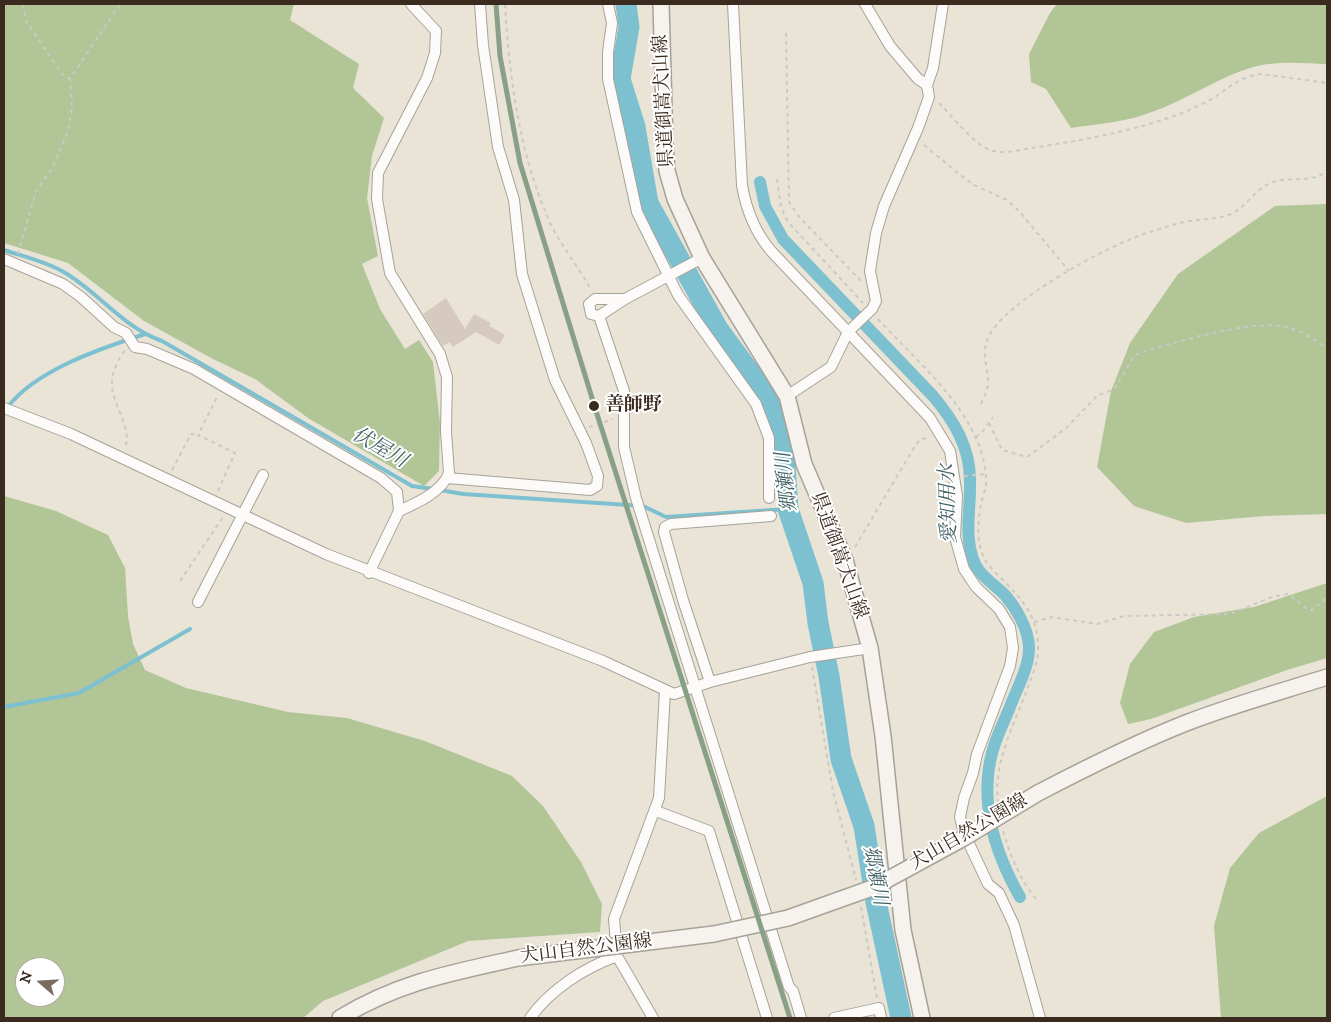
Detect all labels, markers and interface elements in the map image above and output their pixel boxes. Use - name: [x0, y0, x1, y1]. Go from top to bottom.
- street label: 県道御嵩犬山線: [650, 34, 680, 168]
- place label: 善師野: [605, 395, 662, 417]
- marker: 善師野: [587, 399, 601, 413]
- water label: 伏屋川: [347, 424, 411, 474]
- water label: 郷瀬川: [772, 451, 804, 513]
- water label: 愛知用水: [937, 464, 963, 544]
- street label: 県道御嵩犬山線: [805, 490, 871, 622]
- street label: 犬山自然公園線: [906, 790, 1032, 876]
- water label: 郷瀬川: [856, 844, 892, 908]
- street label: 犬山自然公園線: [519, 931, 653, 969]
- north arrow: [15, 957, 65, 1007]
- text: N: [16, 969, 37, 986]

